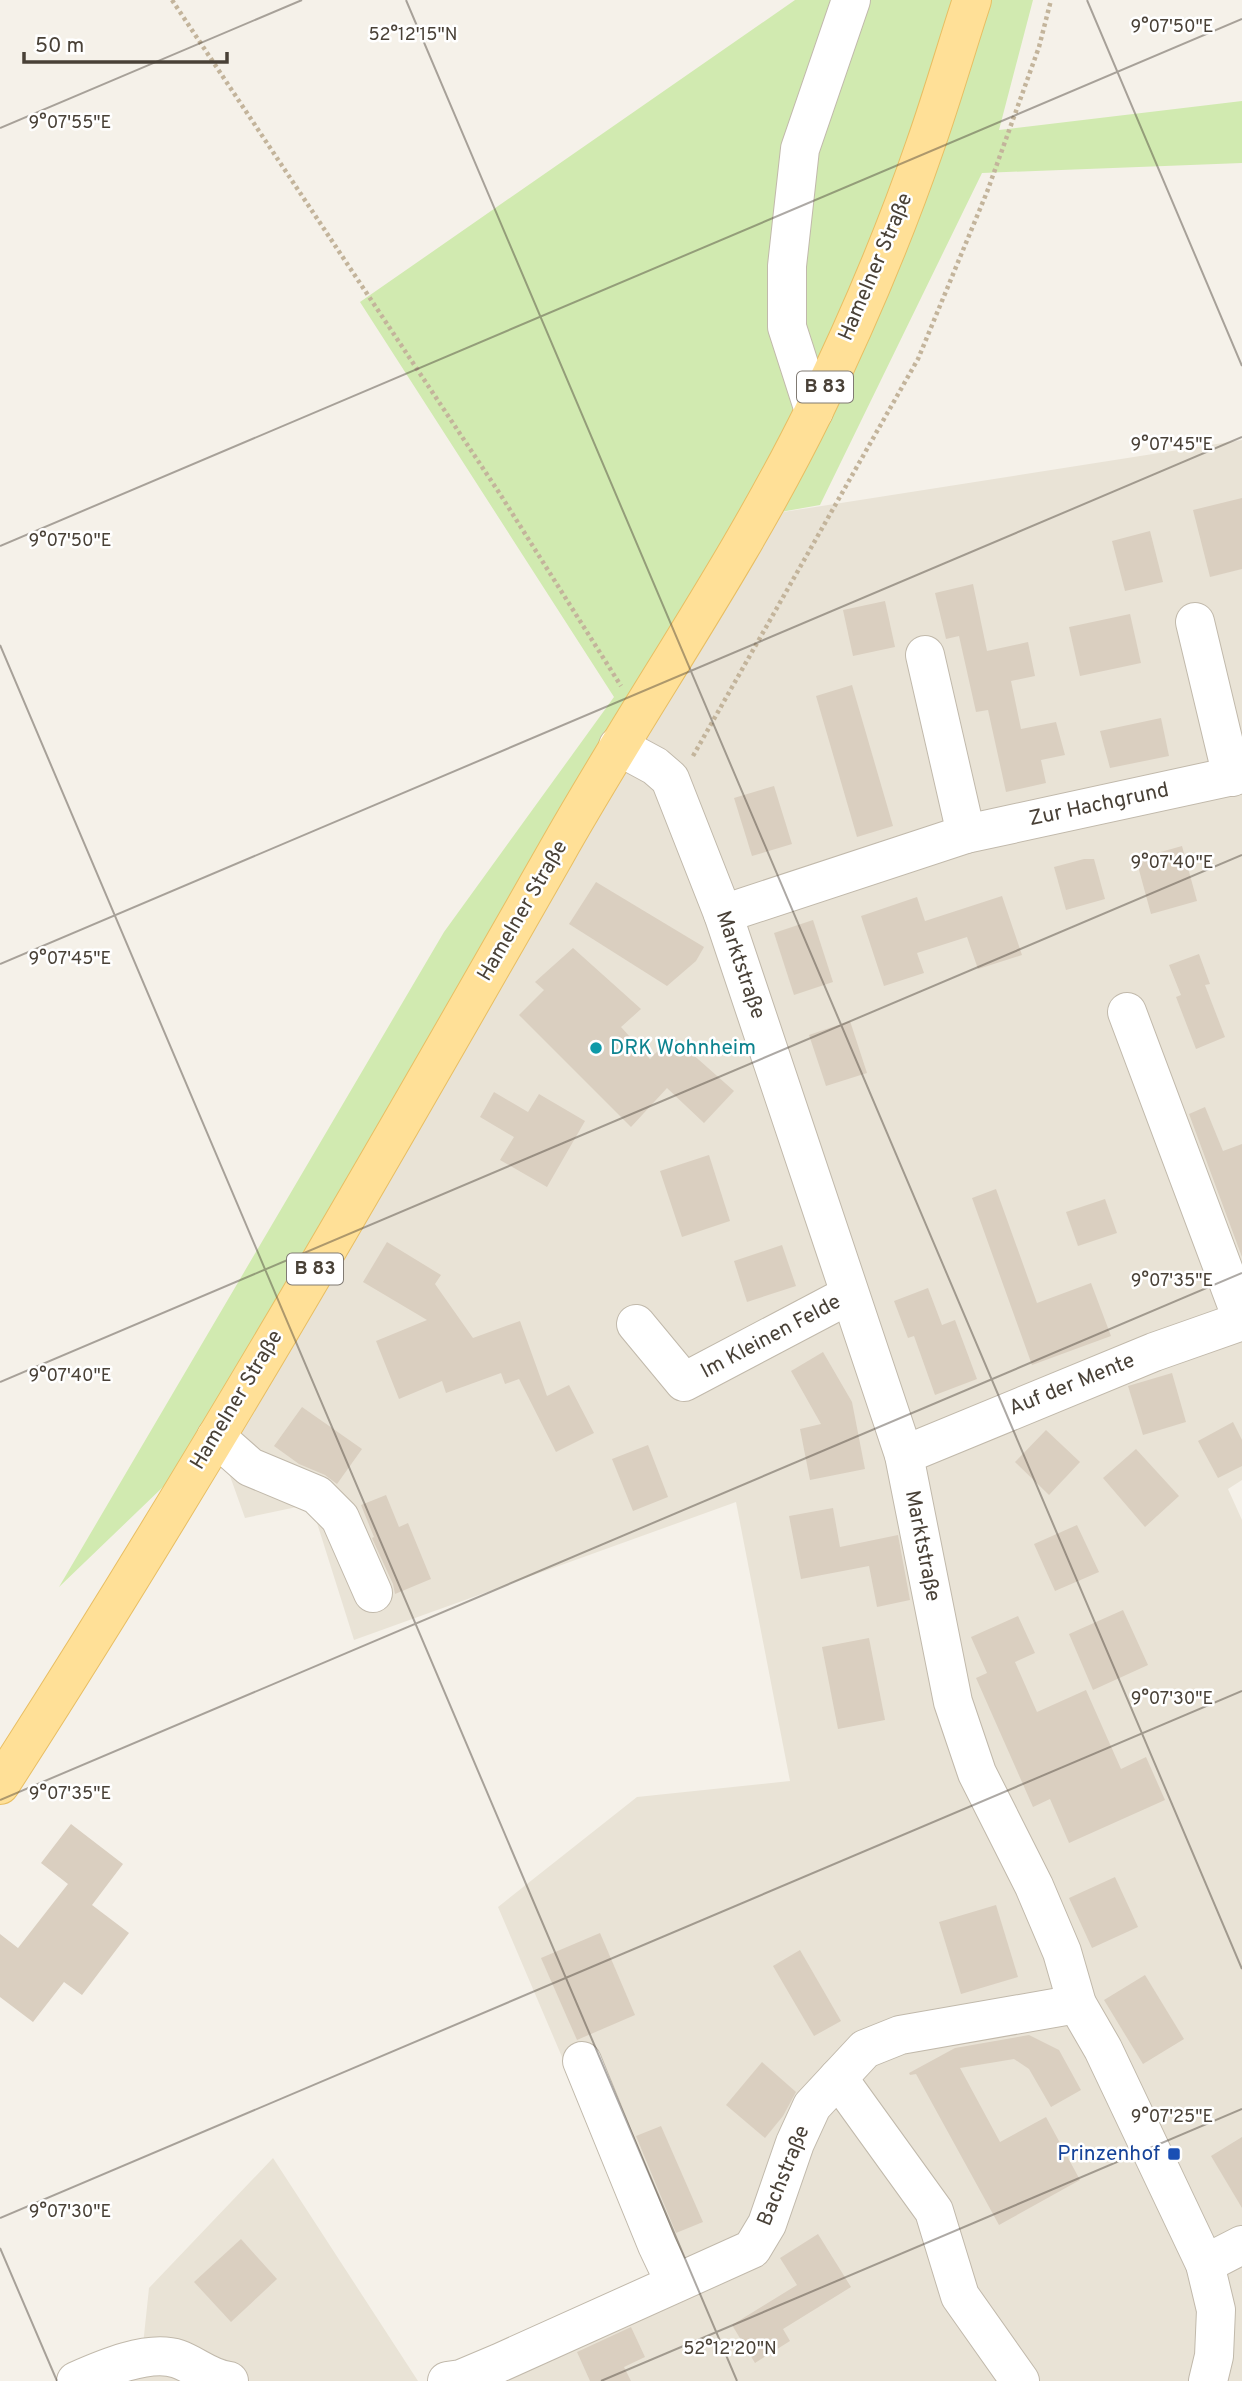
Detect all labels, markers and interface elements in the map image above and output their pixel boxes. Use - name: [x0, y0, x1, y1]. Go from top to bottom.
- text: 9°07'50"E: [1130, 16, 1214, 39]
- scale bar: [24, 21, 228, 65]
- text: 52°12'15"N: [369, 24, 457, 47]
- text: 50 m: [35, 33, 84, 60]
- text: 9°07'55"E: [29, 112, 111, 135]
- street label: Hamelner Straße: [833, 189, 919, 345]
- road number: B 83: [797, 372, 853, 402]
- text: 9°07'45"E: [1131, 434, 1213, 457]
- text: 9°07'50"E: [28, 530, 112, 553]
- street label: Zur Hachgrund: [1026, 777, 1172, 833]
- street label: Hamelner Straße: [472, 836, 574, 986]
- text: 9°07'40"E: [1130, 852, 1214, 875]
- street label: Marktstraße: [709, 907, 771, 1023]
- text: 9°07'45"E: [29, 948, 111, 971]
- place label: DRK Wohnheim: [610, 1035, 756, 1062]
- marker: DRK Wohnheim: [588, 1040, 604, 1056]
- road number: B 83: [287, 1254, 343, 1284]
- text: 9°07'35"E: [1131, 1270, 1213, 1293]
- street label: Im Kleinen Felde: [696, 1289, 846, 1385]
- street label: Hamelner Straße: [185, 1325, 289, 1475]
- street label: Auf der Mente: [1005, 1348, 1139, 1422]
- text: 9°07'40"E: [28, 1365, 112, 1388]
- street label: Marktstraße: [898, 1488, 946, 1604]
- text: 9°07'30"E: [1131, 1688, 1213, 1711]
- text: 9°07'35"E: [29, 1783, 111, 1806]
- text: 9°07'25"E: [1131, 2106, 1213, 2129]
- street label: Bachstraße: [752, 2122, 816, 2230]
- place label: Prinzenhof: [1057, 2141, 1160, 2168]
- marker: Prinzenhof: [1166, 2146, 1182, 2162]
- text: 9°07'30"E: [29, 2201, 111, 2224]
- text: 52°12'20"N: [683, 2338, 777, 2361]

